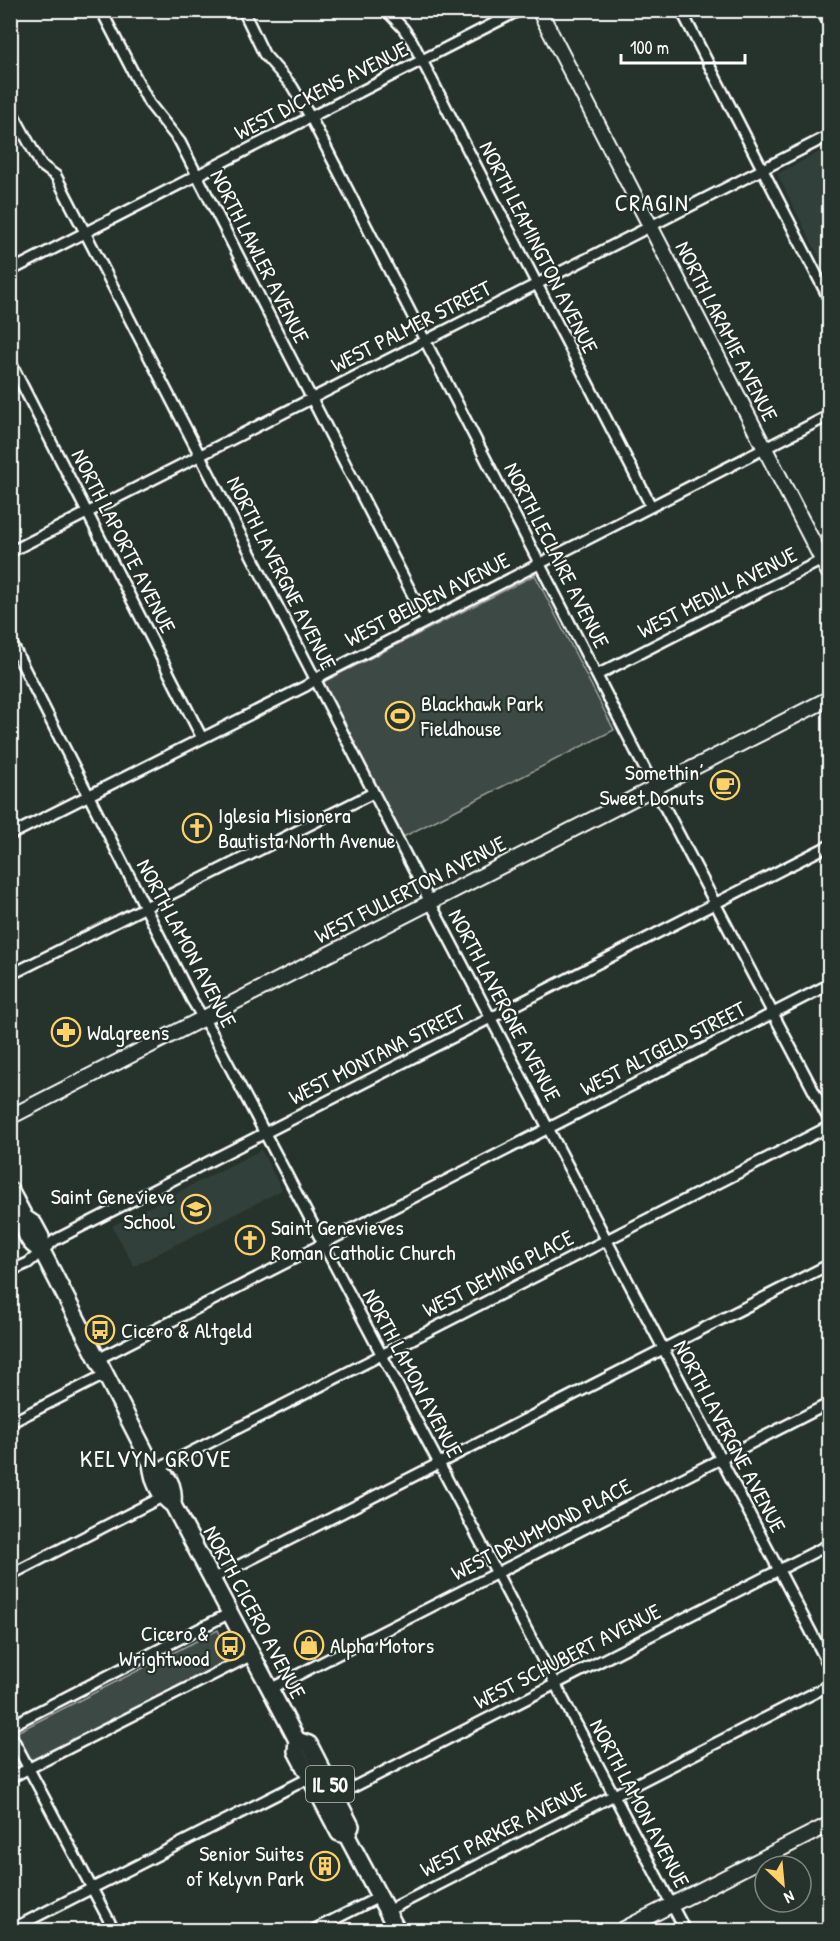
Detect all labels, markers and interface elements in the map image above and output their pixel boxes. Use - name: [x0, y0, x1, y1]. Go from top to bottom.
- scale bar: [621, 27, 746, 65]
- street label: WEST DICKENS AVENUE: [229, 33, 413, 147]
- text: 100 m: [630, 35, 669, 60]
- street label: NORTH LEAMINGTON AVENUE: [472, 136, 606, 358]
- street label: NORTH LAWLER AVENUE: [203, 164, 317, 348]
- district label: CRAGIN: [615, 186, 689, 218]
- street label: NORTH LARAMIE AVENUE: [669, 236, 786, 427]
- street label: WEST PALMER STREET: [326, 272, 497, 379]
- street label: NORTH LAPORTE AVENUE: [65, 444, 184, 638]
- street label: NORTH LECLAIRE AVENUE: [497, 457, 617, 653]
- street label: NORTH LAVERGNE AVENUE: [220, 471, 344, 675]
- street label: WEST MEDILL AVENUE: [632, 539, 802, 645]
- street label: WEST BELDEN AVENUE: [340, 544, 515, 653]
- place label: Blackhawk Park Fieldhouse: [420, 688, 543, 743]
- sports icon: Blackhawk Park Fieldhouse: [384, 700, 416, 732]
- place label: Somethin’ Sweet Donuts: [599, 757, 704, 812]
- cafe icon: Somethin’ Sweet Donuts: [709, 769, 741, 801]
- place label: Iglesia Misionera Bautista North Avenue: [218, 800, 396, 855]
- church icon: Iglesia Misionera Bautista North Avenue: [181, 812, 213, 844]
- street label: WEST FULLERTON AVENUE: [309, 828, 511, 950]
- street label: NORTH LAMON AVENUE: [130, 853, 244, 1033]
- street label: NORTH LAVERGNE AVENUE: [442, 903, 569, 1107]
- street label: WEST ALTGELD STREET: [575, 993, 752, 1103]
- street label: WEST MONTANA STREET: [284, 996, 471, 1111]
- pharmacy icon: Walgreens: [50, 1016, 82, 1048]
- place label: Walgreens: [87, 1017, 169, 1047]
- place label: Saint Genevieve School: [51, 1181, 175, 1236]
- school or university icon: Saint Genevieve School: [180, 1193, 212, 1225]
- place label: Saint Genevieves Roman Catholic Church: [271, 1212, 456, 1267]
- street label: WEST DEMING PLACE: [417, 1222, 579, 1324]
- church icon: Saint Genevieves Roman Catholic Church: [234, 1224, 266, 1256]
- street label: NORTH LAMON AVENUE: [356, 1283, 470, 1463]
- bus stop icon: Cicero & Altgeld: [84, 1314, 116, 1346]
- place label: Cicero & Altgeld: [121, 1315, 252, 1345]
- street label: NORTH LAVERGNE AVENUE: [667, 1334, 794, 1538]
- district label: KELVYN GROVE: [80, 1442, 232, 1474]
- street label: WEST DRUMMOND PLACE: [446, 1471, 636, 1587]
- street label: NORTH CICERO AVENUE: [197, 1520, 313, 1704]
- street label: WEST SCHUBERT AVENUE: [468, 1596, 666, 1716]
- place label: Cicero & Wrightwood: [119, 1618, 209, 1673]
- shop icon: Alpha Motors: [293, 1629, 325, 1661]
- bus stop icon: Cicero & Wrightwood: [214, 1630, 246, 1662]
- place label: Alpha Motors: [330, 1630, 434, 1660]
- street label: NORTH LAMON AVENUE: [583, 1713, 697, 1893]
- road number: IL 50: [306, 1766, 354, 1802]
- street label: WEST PARKER AVENUE: [415, 1774, 591, 1884]
- place label: Senior Suites of Kelyvn Park: [186, 1838, 304, 1893]
- building icon: Senior Suites of Kelyvn Park: [309, 1850, 341, 1882]
- north arrow: [753, 1854, 813, 1914]
- text: N: [780, 1886, 798, 1909]

